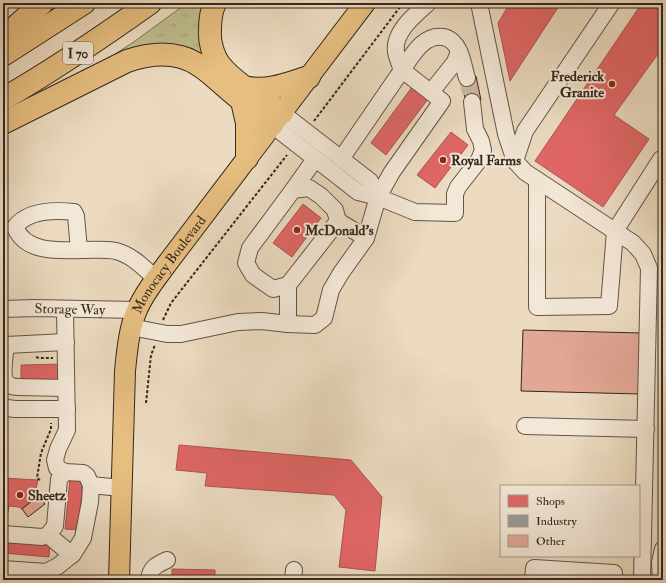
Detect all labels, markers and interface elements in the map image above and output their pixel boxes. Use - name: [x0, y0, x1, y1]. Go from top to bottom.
- road number: I 70: [63, 42, 93, 64]
- place label: Frederick Granite: [551, 68, 604, 101]
- marker: Frederick Granite: [607, 79, 617, 89]
- place label: Royal Farms: [451, 152, 521, 170]
- marker: Royal Farms: [438, 155, 448, 165]
- street label: Monocacy Boulevard: [129, 212, 210, 316]
- place label: McDonald's: [304, 222, 374, 239]
- marker: McDonald's: [292, 225, 302, 235]
- street label: Storage Way: [35, 300, 106, 319]
- legend: [500, 485, 640, 557]
- place label: Sheetz: [28, 487, 66, 504]
- marker: Sheetz: [15, 490, 25, 500]
- text: Shops: [536, 494, 565, 509]
- text: Industry: [536, 514, 578, 529]
- text: Other: [536, 534, 566, 549]

